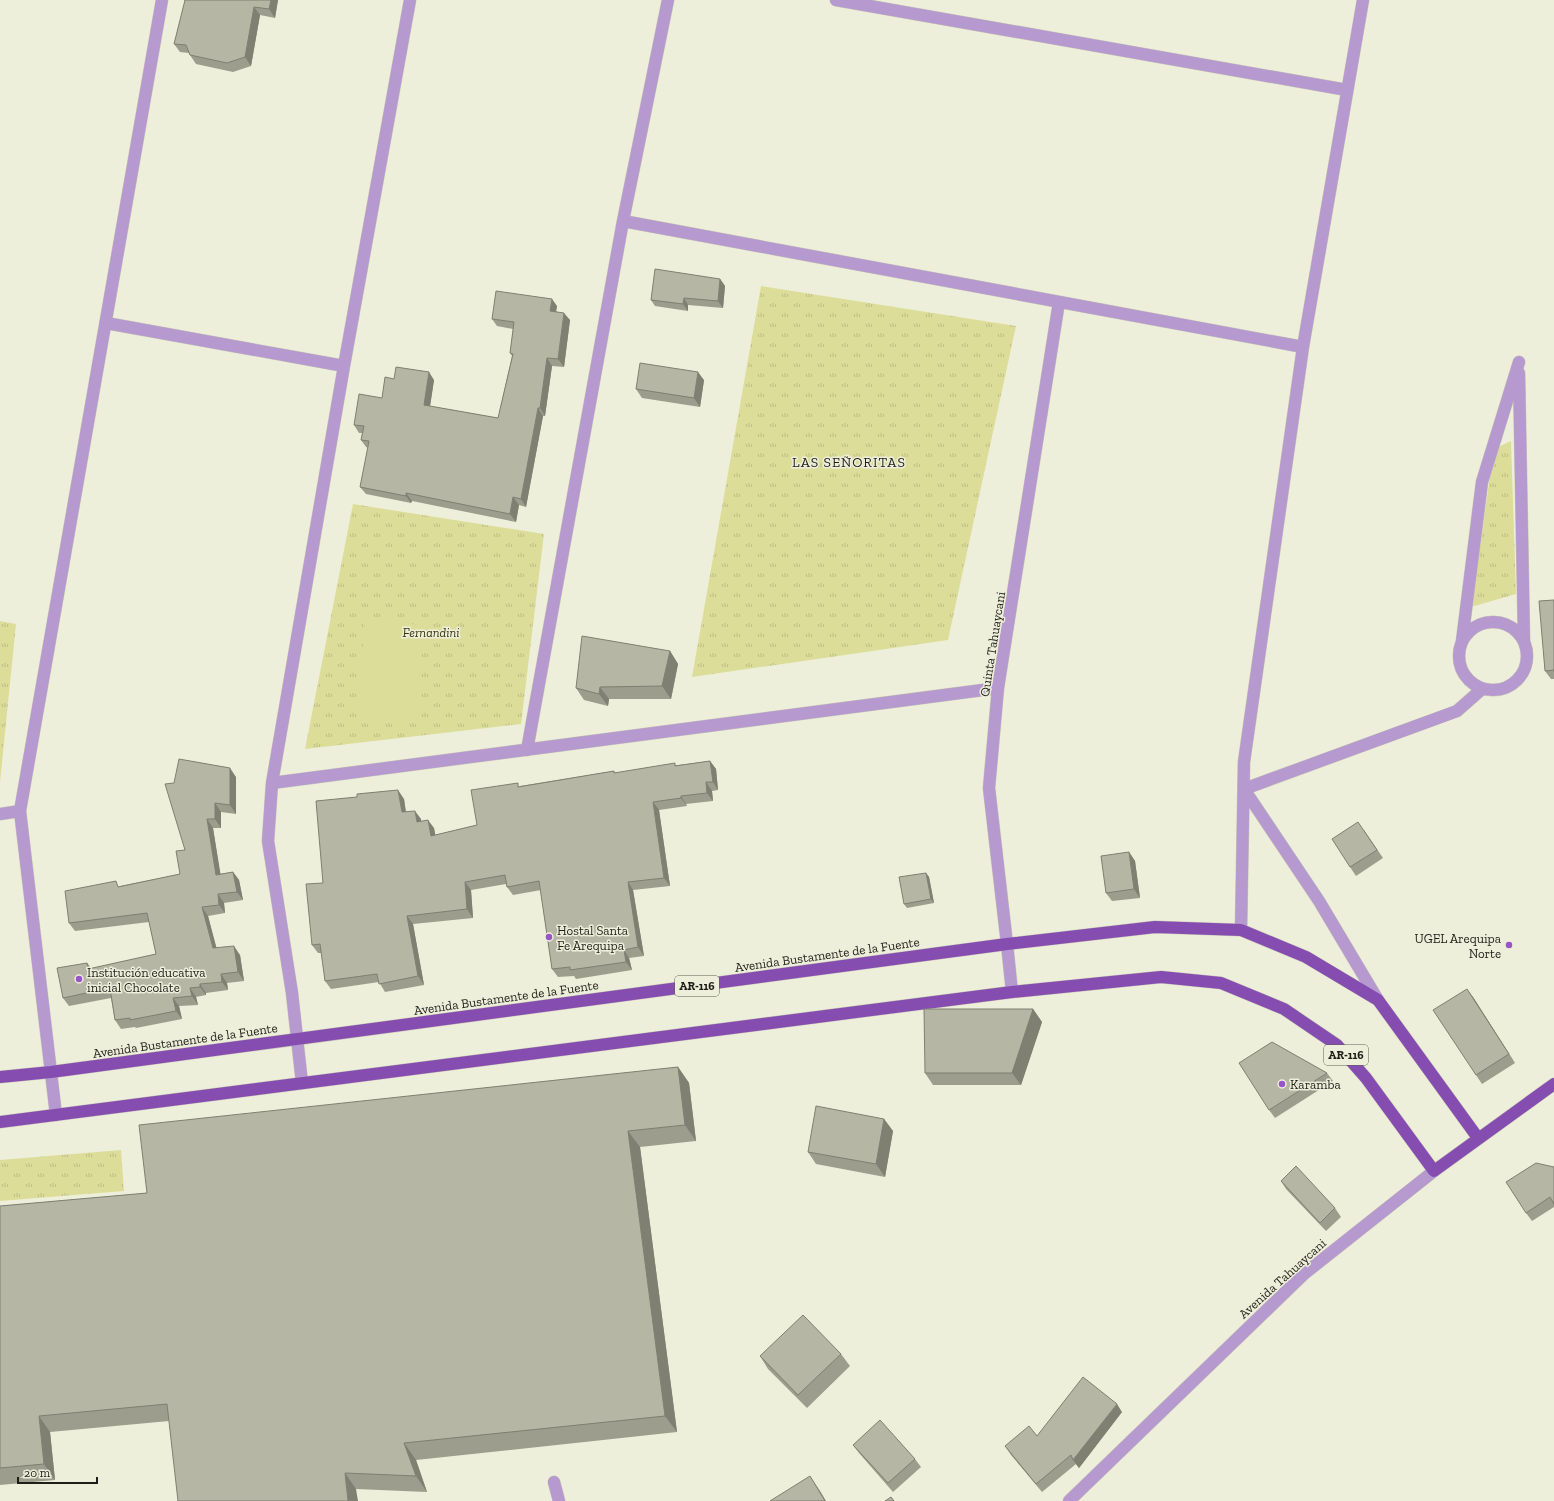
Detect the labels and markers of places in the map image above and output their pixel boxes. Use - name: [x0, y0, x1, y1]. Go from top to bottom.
- place label: Hostal Santa Fe Arequipa: [557, 923, 629, 953]
- place label: UGEL Arequipa Norte: [1415, 931, 1502, 961]
- marker: Hostal Santa Fe Arequipa: [544, 932, 554, 942]
- marker: UGEL Arequipa Norte: [1504, 940, 1514, 950]
- place label: Institución educativa inicial Chocolate: [87, 965, 206, 995]
- marker: Institución educativa inicial Chocolate: [74, 974, 84, 984]
- place label: Karamba: [1290, 1077, 1342, 1092]
- marker: Karamba: [1277, 1079, 1287, 1089]

